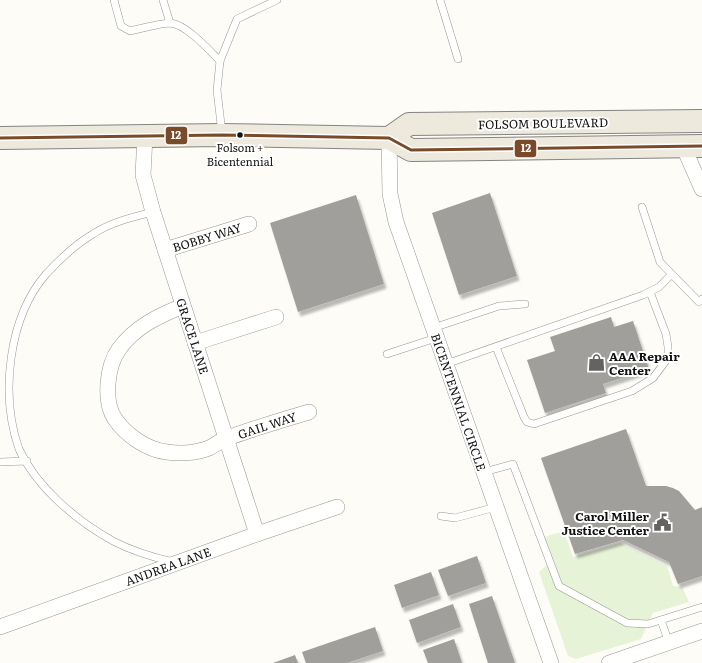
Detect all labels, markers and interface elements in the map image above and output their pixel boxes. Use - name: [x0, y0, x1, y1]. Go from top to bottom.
- street label: FOLSOM BOULEVARD: [478, 113, 608, 133]
- line badge: 12: [165, 126, 188, 145]
- text: 12: [171, 126, 181, 142]
- marker: Folsom + Bicentennial: [235, 130, 245, 140]
- place label: Folsom + Bicentennial: [207, 139, 274, 169]
- line badge: 12: [514, 139, 537, 158]
- text: 12: [521, 139, 531, 155]
- street label: BOBBY WAY: [170, 218, 244, 256]
- street label: GRACE LANE: [172, 296, 214, 377]
- street label: BICENTENNIAL CIRCLE: [427, 331, 491, 474]
- place label: AAA Repair Center: [609, 347, 680, 379]
- shop icon: AAA Repair Center: [586, 353, 606, 373]
- street label: GAIL WAY: [235, 407, 299, 443]
- place label: Carol Miller Justice Center: [562, 507, 649, 539]
- public building icon: Carol Miller Justice Center: [652, 513, 672, 533]
- street label: ANDREA LANE: [123, 542, 214, 590]

